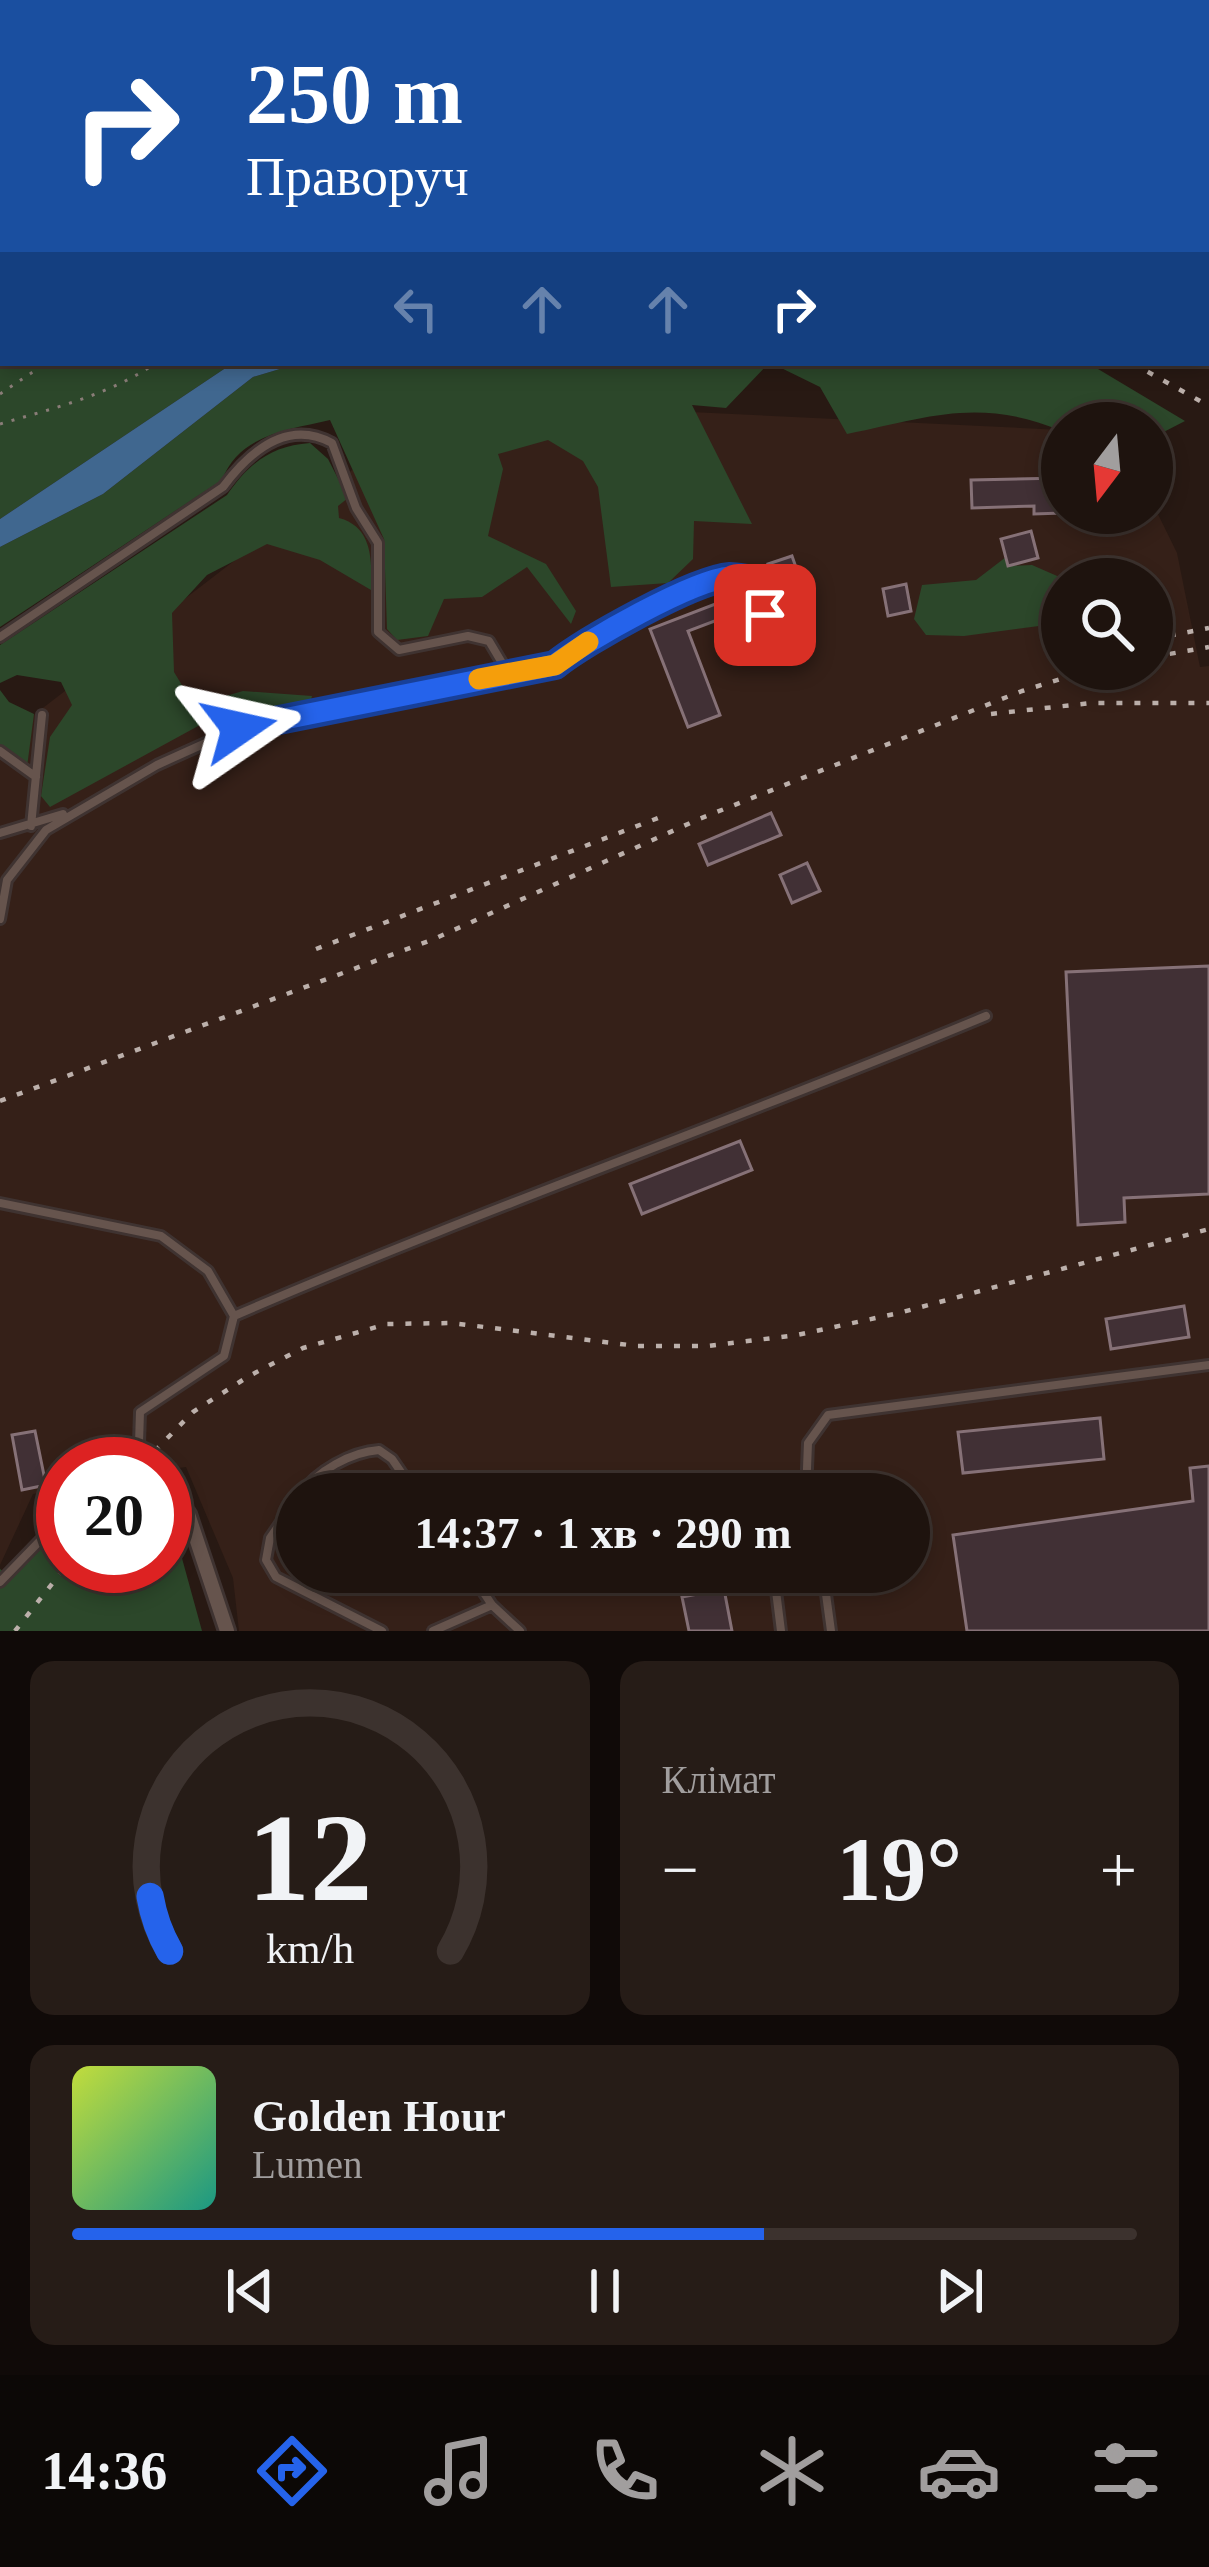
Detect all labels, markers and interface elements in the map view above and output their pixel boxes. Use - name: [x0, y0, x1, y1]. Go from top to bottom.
- icon: right: [48, 48, 204, 204]
- text: 250 m: [246, 48, 463, 141]
- text: Праворуч: [246, 147, 469, 207]
- icon: left: [383, 276, 449, 342]
- icon: ahead: [509, 276, 575, 342]
- icon: ahead: [635, 276, 701, 342]
- icon: right: [761, 276, 827, 342]
- north arrow: [1041, 402, 1173, 534]
- map controls: [1041, 402, 1173, 690]
- button: search: [1041, 558, 1173, 690]
- pin: [714, 564, 816, 666]
- icon: arrive: [732, 582, 798, 648]
- position arrow: [176, 665, 302, 791]
- speed limit sign: 20: [36, 1437, 192, 1593]
- text: 14:37 · 1 хв · 290 m: [415, 1508, 791, 1558]
- text: Клімат: [662, 1758, 776, 1801]
- text: 12: [247, 1789, 372, 1927]
- text: 19°: [836, 1820, 962, 1919]
- text: −: [662, 1833, 699, 1906]
- text: +: [1100, 1833, 1137, 1906]
- text: km/h: [266, 1925, 354, 1972]
- text: Golden Hour: [252, 2091, 506, 2141]
- text: Lumen: [252, 2143, 362, 2186]
- icon: previous: [217, 2258, 283, 2324]
- icon: pause: [572, 2258, 638, 2324]
- icon: next: [927, 2258, 993, 2324]
- icon: directions: [250, 2429, 334, 2513]
- icon: music: [417, 2429, 501, 2513]
- icon: phone: [583, 2429, 667, 2513]
- icon: climate: [750, 2429, 834, 2513]
- icon: car: [917, 2429, 1001, 2513]
- icon: filters: [1084, 2429, 1168, 2513]
- text: 14:36: [41, 2441, 167, 2501]

